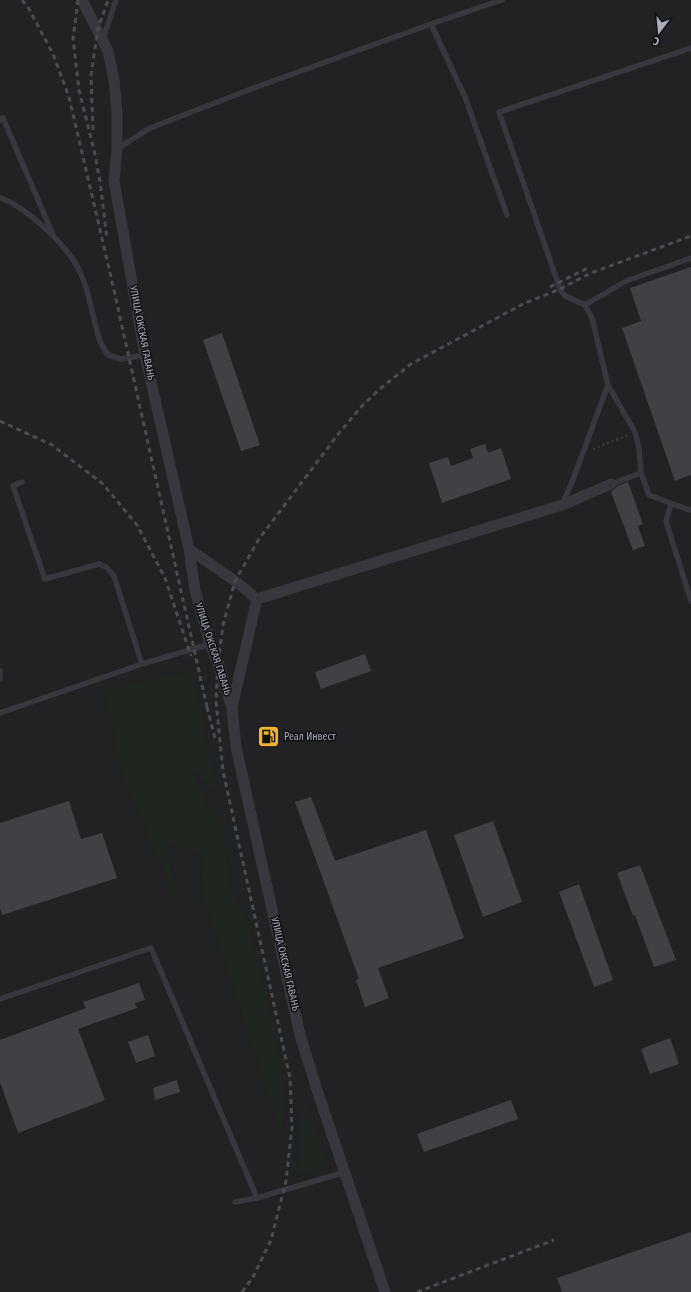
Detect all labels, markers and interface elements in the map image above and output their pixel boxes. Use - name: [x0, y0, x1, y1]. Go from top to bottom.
- north arrow: [639, 12, 679, 52]
- text: С: [652, 34, 661, 48]
- street label: УЛИЦА ОКСКАЯ ГАВАНЬ: [127, 284, 157, 381]
- street label: УЛИЦА ОКСКАЯ ГАВАНЬ: [192, 601, 234, 697]
- fuel station icon: Реал Инвест: [256, 724, 282, 750]
- place label: Реал Инвест: [284, 731, 337, 743]
- street label: УЛИЦА ОКСКАЯ ГАВАНЬ: [268, 915, 302, 1012]

